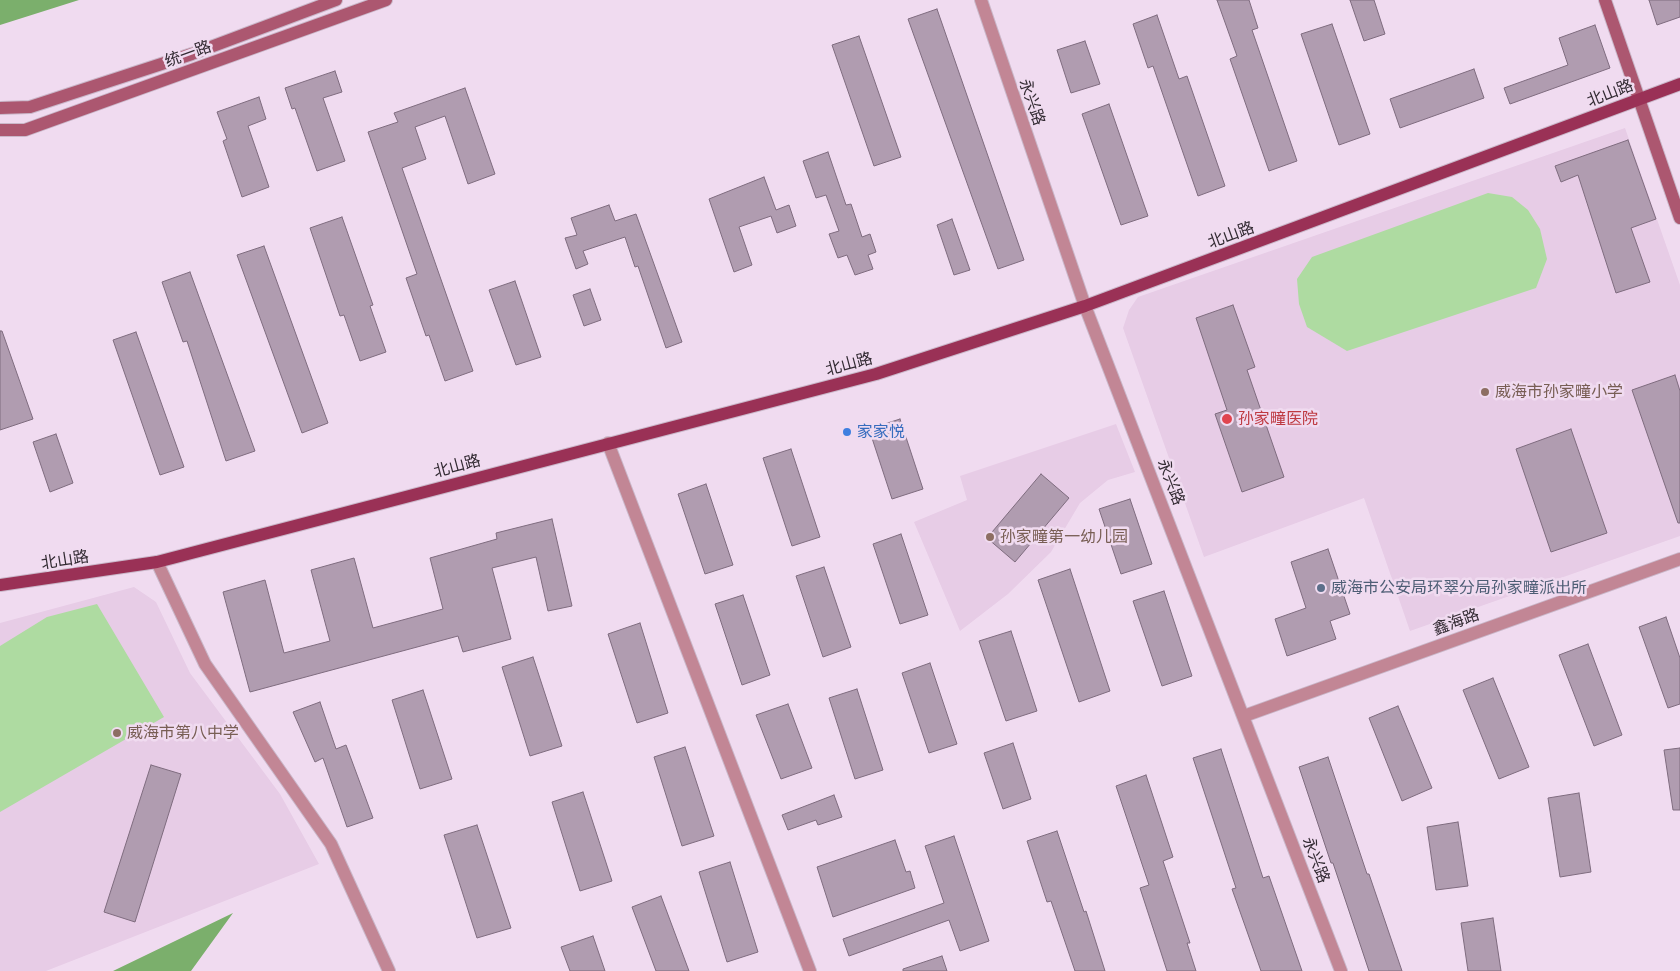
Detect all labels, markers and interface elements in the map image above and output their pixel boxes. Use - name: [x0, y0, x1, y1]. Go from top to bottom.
- street label: 统一路: [162, 37, 214, 71]
- street label: 北山路: [1584, 75, 1636, 111]
- street label: 永兴路: [1015, 76, 1049, 128]
- street label: 北山路: [1205, 218, 1257, 252]
- street label: 北山路: [823, 349, 875, 379]
- place label: 威海市孙家疃小学: [1495, 382, 1623, 402]
- marker: 威海市孙家疃小学: [1479, 386, 1491, 398]
- place label: 孙家疃医院: [1238, 409, 1318, 429]
- marker: 孙家疃医院: [1220, 412, 1234, 426]
- place label: 家家悦: [857, 422, 905, 442]
- marker: 家家悦: [841, 426, 853, 438]
- street label: 北山路: [431, 451, 483, 481]
- street label: 永兴路: [1153, 456, 1189, 508]
- place label: 孙家疃第一幼儿园: [1000, 527, 1128, 547]
- marker: 孙家疃第一幼儿园: [984, 531, 996, 543]
- street label: 北山路: [40, 547, 90, 573]
- place label: 威海市公安局环翠分局孙家疃派出所: [1331, 578, 1587, 598]
- marker: 威海市公安局环翠分局孙家疃派出所: [1315, 582, 1327, 594]
- street label: 鑫海路: [1430, 605, 1482, 639]
- place label: 威海市第八中学: [127, 723, 239, 743]
- marker: 威海市第八中学: [111, 727, 123, 739]
- street label: 永兴路: [1298, 834, 1334, 886]

